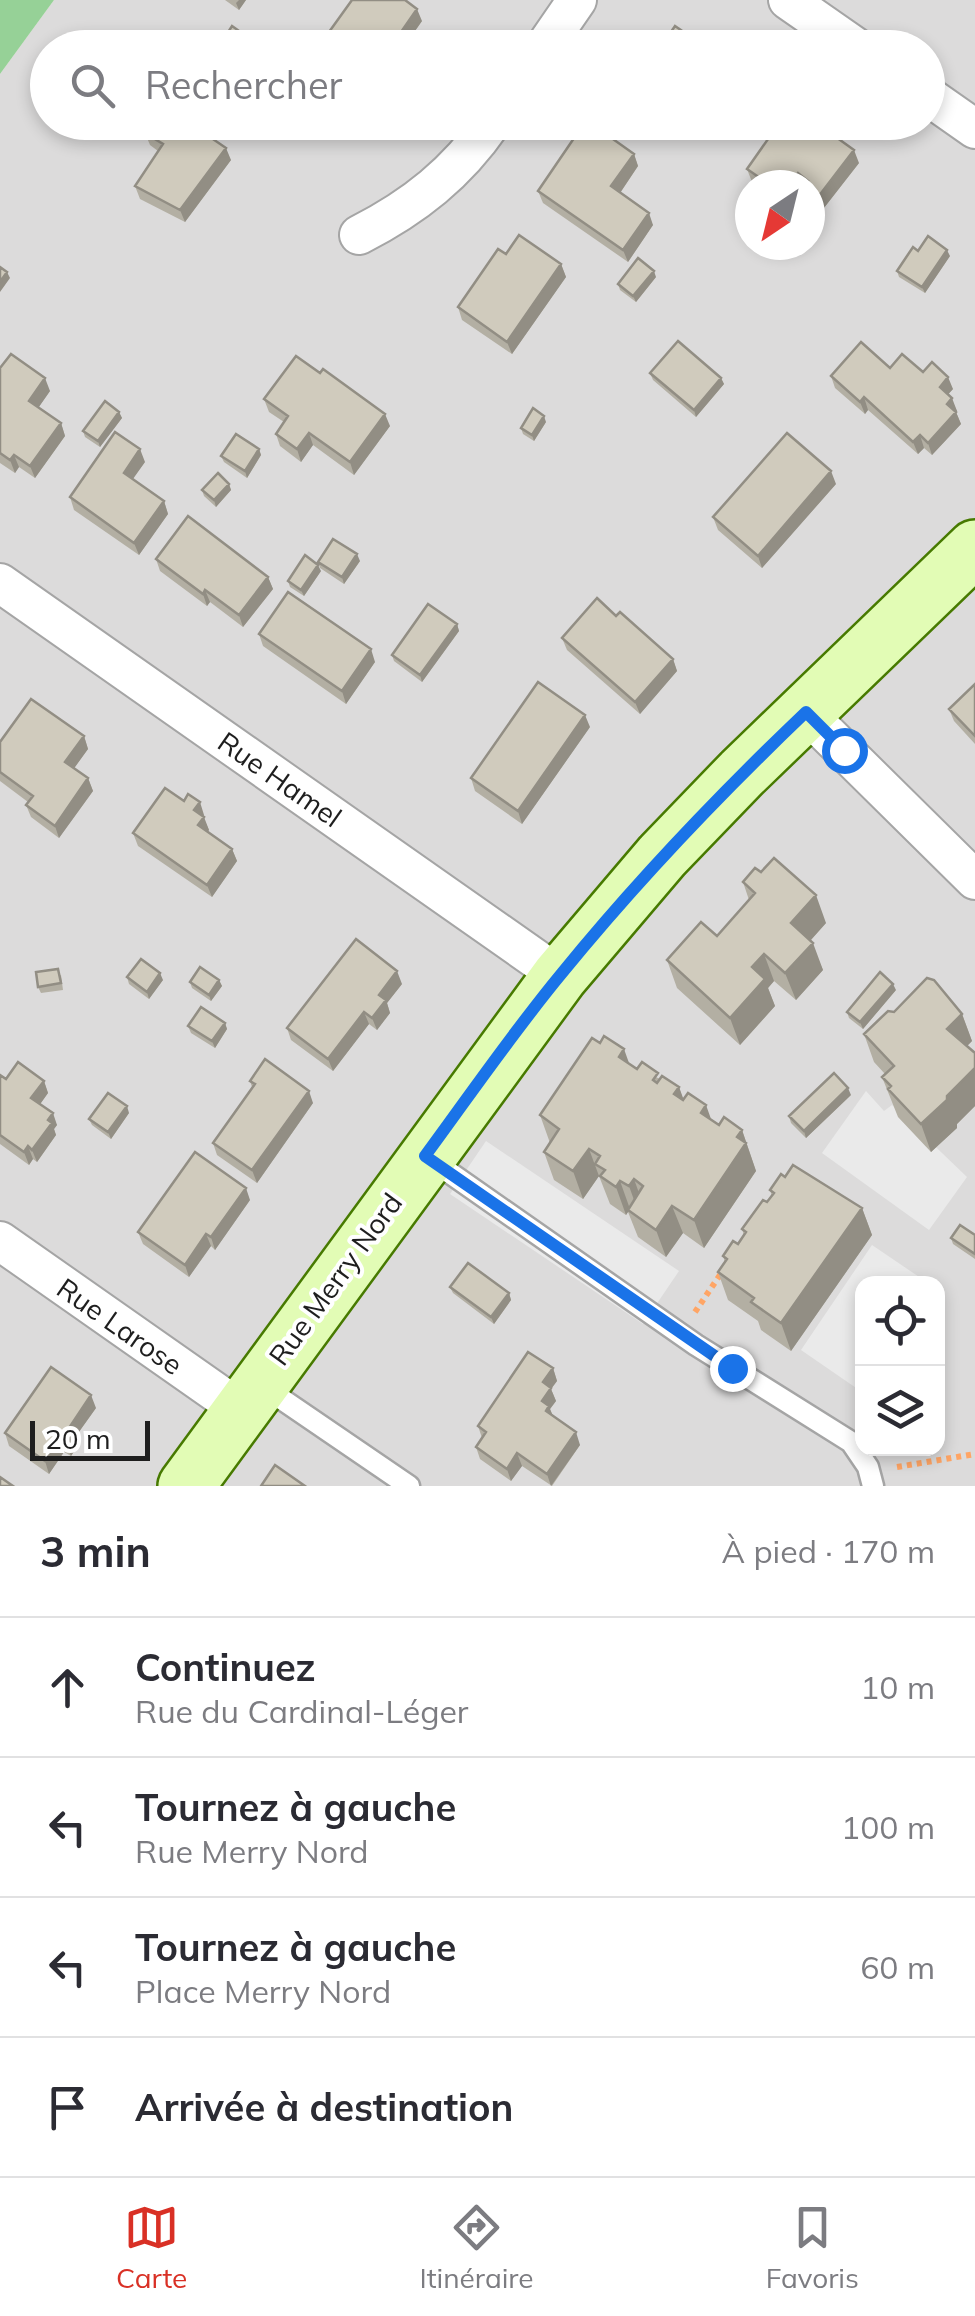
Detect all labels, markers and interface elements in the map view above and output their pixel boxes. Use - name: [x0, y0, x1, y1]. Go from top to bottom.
- search box: [30, 30, 945, 140]
- icon: search: [65, 58, 120, 113]
- text: Rechercher: [145, 61, 342, 109]
- north arrow: [735, 170, 825, 260]
- street label: Rue Hamel: [211, 724, 349, 834]
- route start: [822, 728, 868, 774]
- street label: Rue Merry Nord: [261, 1186, 409, 1372]
- street label: Rue Larose: [50, 1270, 190, 1382]
- map controls: [855, 1276, 945, 1456]
- button: locate: [855, 1276, 945, 1366]
- route end: [710, 1346, 756, 1392]
- button: layers: [855, 1366, 945, 1456]
- scale bar: [30, 1416, 150, 1460]
- text: 20 m: [45, 1421, 111, 1456]
- text: 3 min: [40, 1525, 151, 1578]
- text: À pied · 170 m: [722, 1531, 935, 1571]
- text: Continuez: [135, 1643, 316, 1691]
- icon: ahead: [40, 1660, 95, 1715]
- text: 10 m: [860, 1667, 935, 1707]
- text: Rue du Cardinal-Léger: [135, 1691, 468, 1731]
- text: Tournez à gauche: [135, 1783, 456, 1831]
- icon: left: [40, 1800, 95, 1855]
- text: 100 m: [841, 1807, 935, 1847]
- text: Rue Merry Nord: [135, 1831, 369, 1871]
- text: Tournez à gauche: [135, 1923, 456, 1971]
- icon: left: [40, 1940, 95, 1995]
- text: 60 m: [860, 1947, 935, 1987]
- text: Place Merry Nord: [135, 1971, 391, 2011]
- icon: arrive: [40, 2080, 95, 2135]
- text: Arrivée à destination: [135, 2083, 513, 2131]
- tab: Carte: [116, 2200, 187, 2295]
- tab: Itinéraire: [420, 2200, 534, 2295]
- tab: Favoris: [766, 2200, 859, 2295]

